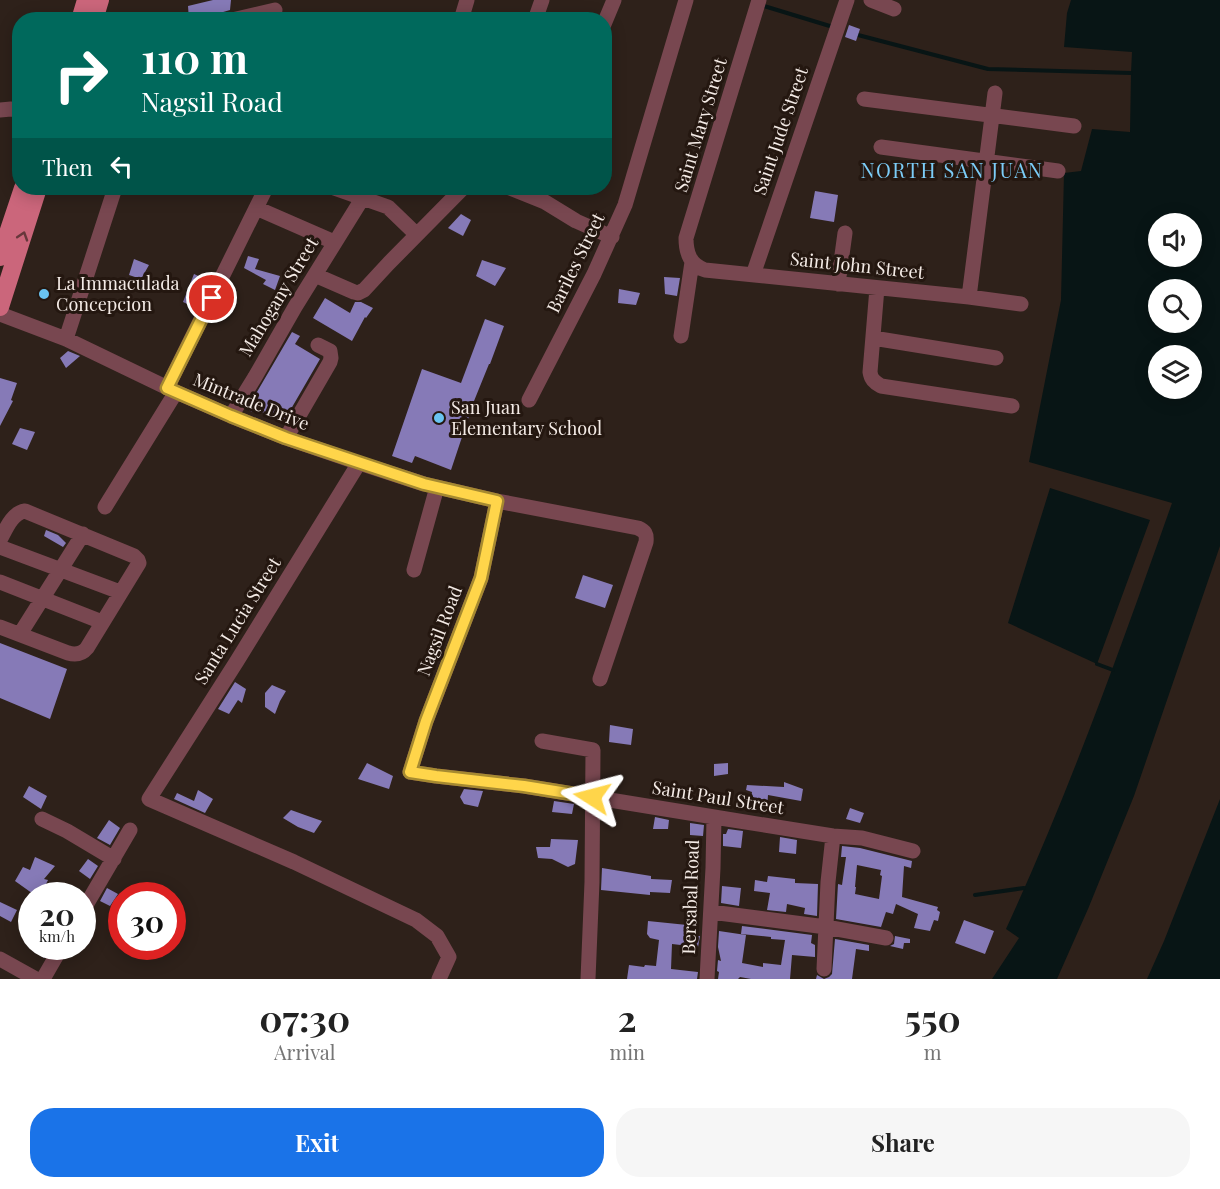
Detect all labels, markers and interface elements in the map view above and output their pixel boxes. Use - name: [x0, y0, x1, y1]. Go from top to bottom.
- text: 110 m: [141, 29, 248, 85]
- icon: right: [42, 36, 120, 114]
- street label: Saint Mary Street: [668, 54, 732, 195]
- street label: Saint Jude Street: [747, 63, 813, 198]
- text: Nagsil Road: [141, 83, 283, 119]
- icon: left: [105, 150, 138, 183]
- text: Then: [42, 152, 93, 182]
- district label: NORTH SAN JUAN: [861, 156, 1043, 183]
- street label: Bariles Street: [541, 208, 610, 317]
- map controls: [1148, 213, 1202, 399]
- button: sound: [1148, 213, 1202, 267]
- one-way arrow: [16, 231, 28, 242]
- street label: Mahogany Street: [233, 232, 324, 361]
- street label: Saint John Street: [789, 246, 926, 284]
- place label: La Immaculada Concepcion: [56, 271, 180, 316]
- pin: [186, 272, 237, 323]
- button: search: [1148, 279, 1202, 333]
- icon: arrive: [195, 281, 228, 314]
- marker: La Immaculada Concepcion: [37, 287, 51, 301]
- button: layers: [1148, 345, 1202, 399]
- street label: Mintrade Drive: [190, 367, 313, 435]
- place label: San Juan Elementary School: [451, 395, 602, 440]
- marker: San Juan Elementary School: [432, 411, 446, 425]
- street label: Santa Lucia Street: [188, 552, 286, 689]
- street label: Nagsil Road: [411, 582, 467, 679]
- position arrow: [560, 765, 624, 829]
- street label: Saint Paul Street: [651, 775, 786, 819]
- street label: Bersabal Road: [676, 839, 704, 955]
- speed limit sign: 30: [108, 882, 186, 960]
- text: 20: [39, 894, 75, 934]
- text: km/h: [39, 926, 75, 946]
- text: 07:30: [259, 993, 350, 1041]
- text: 2: [618, 993, 637, 1041]
- text: 550: [904, 993, 961, 1041]
- text: Arrival: [274, 1038, 336, 1065]
- text: min: [609, 1038, 645, 1065]
- text: m: [924, 1038, 941, 1065]
- button: Exit: [30, 1108, 604, 1177]
- button: Share: [616, 1108, 1190, 1177]

